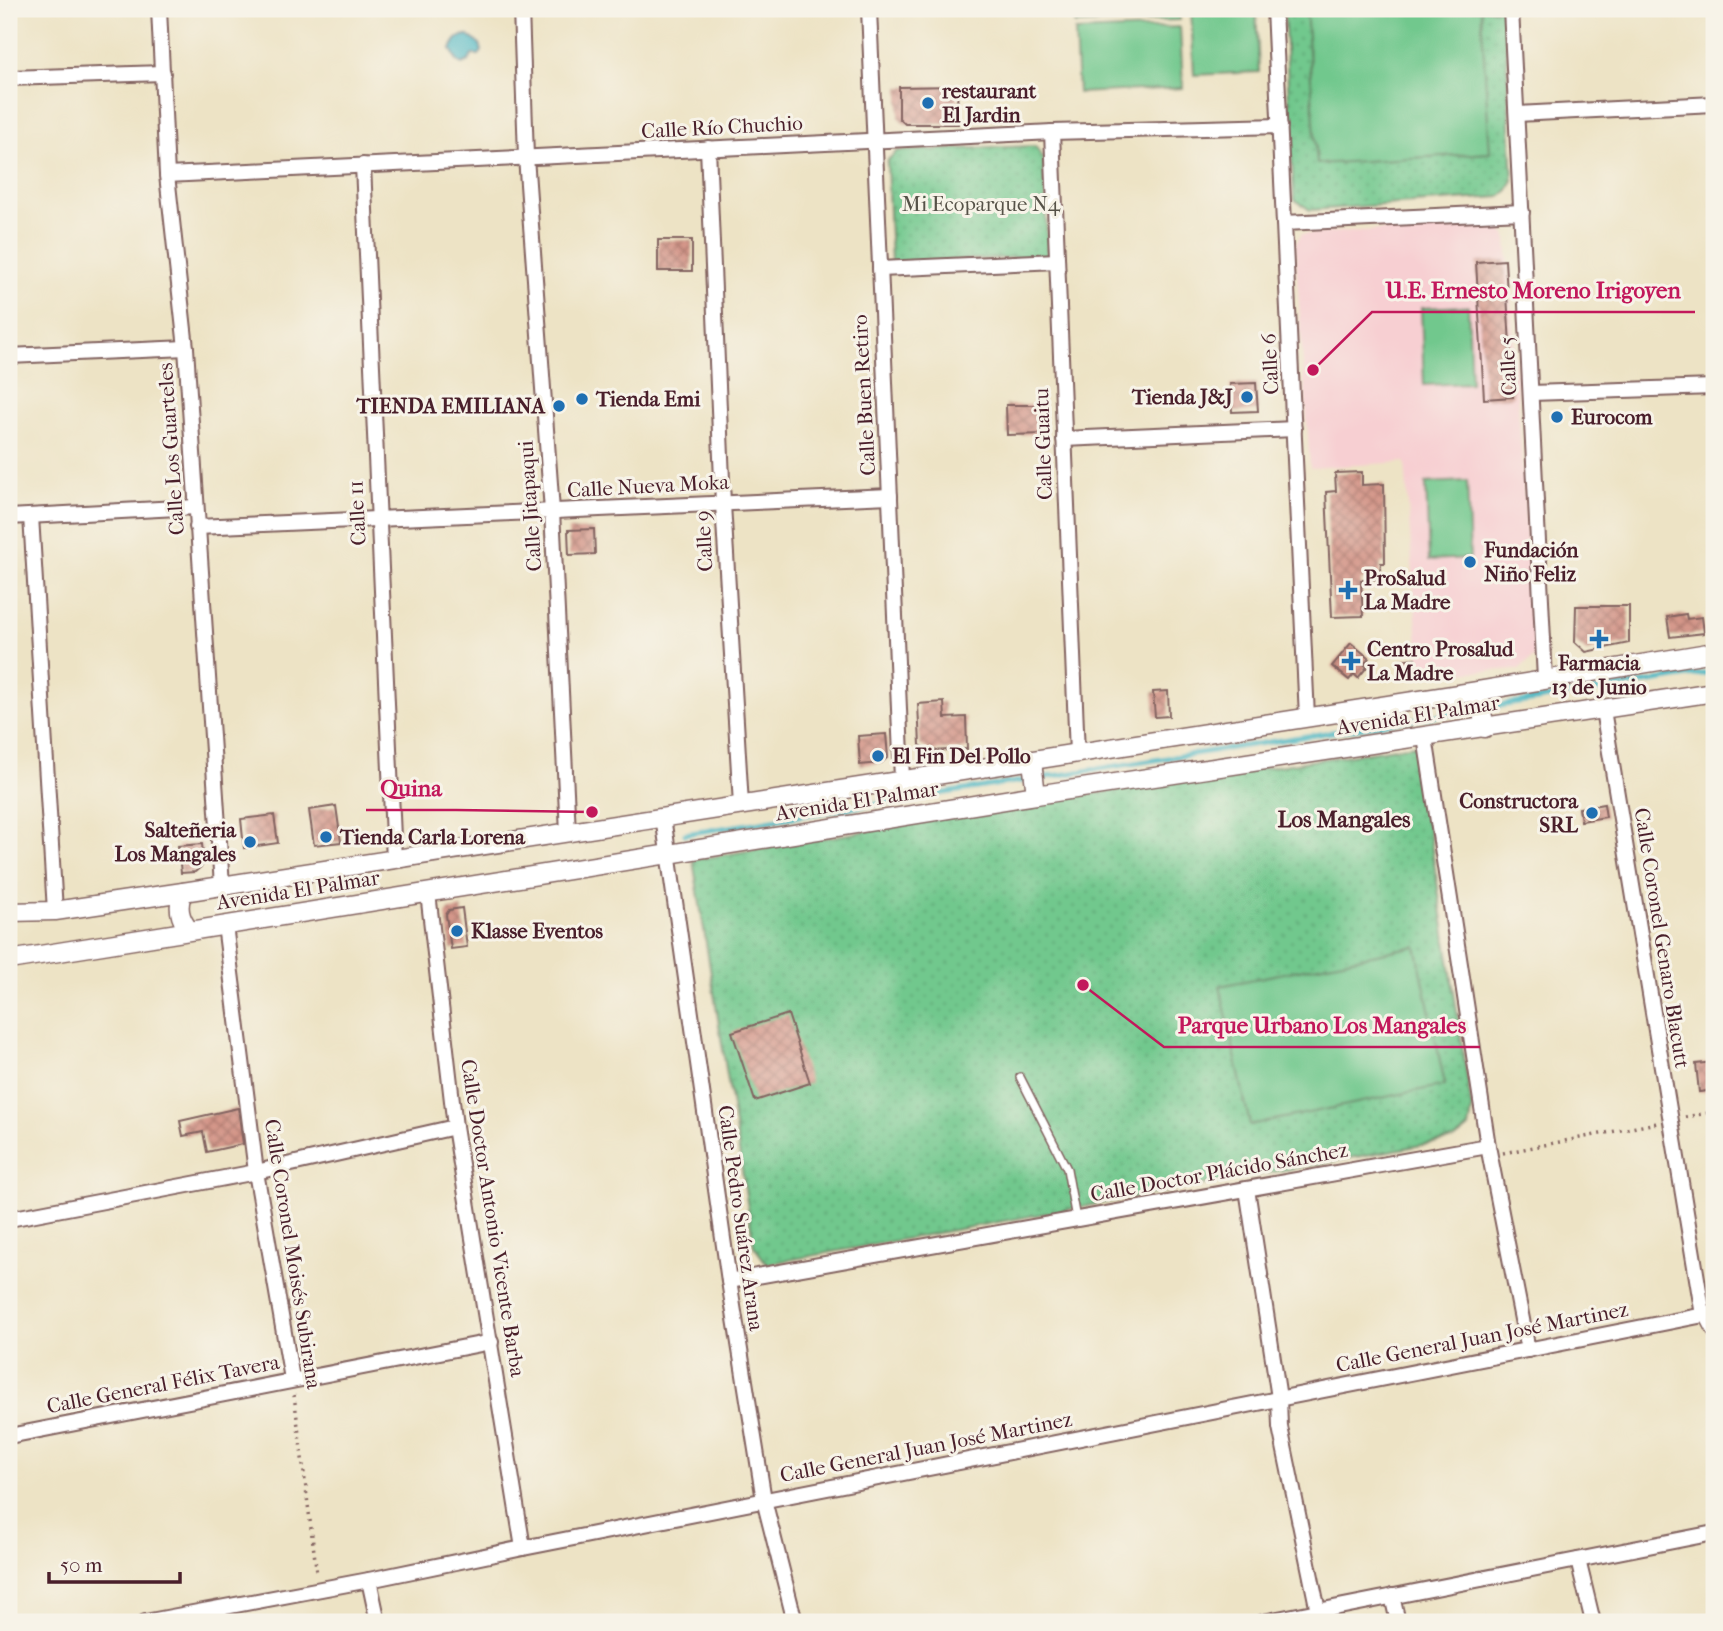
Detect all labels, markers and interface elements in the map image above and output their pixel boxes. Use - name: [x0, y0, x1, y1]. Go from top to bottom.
- place label: restaurant El Jardin: [941, 79, 1037, 127]
- marker: restaurant El Jardin: [920, 95, 936, 111]
- street label: Calle Río Chuchio: [641, 111, 803, 143]
- park label: Mi Ecoparque N4: [902, 192, 1061, 216]
- callout: U.E. Ernesto Moreno Irigoyen: [1372, 268, 1695, 312]
- text: U.E. Ernesto Moreno Irigoyen: [1384, 277, 1681, 304]
- street label: Calle Buen Retiro: [848, 314, 880, 476]
- street label: Calle 6: [1256, 332, 1284, 395]
- street label: Calle 5: [1494, 336, 1522, 396]
- street label: Calle Los Guarteles: [153, 362, 189, 536]
- place label: Tienda J&J: [1131, 385, 1233, 409]
- place label: Tienda Emi: [595, 387, 701, 411]
- street label: Calle Guaitu: [1029, 387, 1057, 500]
- marker: Tienda J&J: [1239, 389, 1255, 405]
- marker: Tienda Emi: [574, 391, 590, 407]
- place label: TIENDA EMILIANA: [355, 394, 546, 418]
- marker: TIENDA EMILIANA: [551, 398, 567, 414]
- place label: Eurocom: [1571, 405, 1653, 429]
- marker: Eurocom: [1549, 409, 1565, 425]
- street label: Calle Jitapaqui: [513, 440, 547, 572]
- street label: Calle Nueva Moka: [566, 470, 730, 502]
- street label: Calle 11: [343, 480, 371, 546]
- street label: Calle 9: [690, 510, 718, 572]
- place label: Fundación Niño Feliz: [1483, 538, 1579, 586]
- marker: Fundación Niño Feliz: [1462, 554, 1478, 570]
- place label: ProSalud La Madre: [1364, 566, 1451, 614]
- marker: ProSalud La Madre: [1338, 580, 1358, 600]
- marker: Farmacia 13 de Junio: [1591, 631, 1607, 647]
- place label: Centro Prosalud La Madre: [1367, 637, 1514, 685]
- marker: Centro Prosalud La Madre: [1341, 651, 1361, 671]
- place label: Farmacia 13 de Junio: [1551, 651, 1647, 699]
- street label: Avenida El Palmar: [1334, 690, 1501, 740]
- place label: El Fin Del Pollo: [892, 744, 1031, 768]
- marker: El Fin Del Pollo: [870, 748, 886, 764]
- callout: Quina: [366, 766, 456, 810]
- text: Quina: [380, 775, 443, 802]
- street label: Avenida El Palmar: [773, 776, 940, 826]
- place label: Constructora SRL: [1459, 789, 1579, 837]
- marker: Constructora SRL: [1584, 805, 1600, 821]
- district label: Los Mangales: [1277, 806, 1411, 833]
- street label: Calle Coronel Genaro Blacutt: [1630, 806, 1695, 1070]
- place label: Salteñeria Los Mangales: [114, 818, 237, 866]
- place label: Tienda Carla Lorena: [339, 825, 526, 849]
- marker: Tienda Carla Lorena: [318, 829, 334, 845]
- marker: Salteñeria Los Mangales: [242, 834, 258, 850]
- street label: Avenida El Palmar: [214, 865, 381, 915]
- place label: Klasse Eventos: [471, 919, 603, 943]
- marker: Klasse Eventos: [449, 923, 465, 939]
- callout: Parque Urbano Los Mangales: [1164, 1003, 1480, 1047]
- text: Parque Urbano Los Mangales: [1178, 1012, 1467, 1039]
- street label: Calle Doctor Antonio Vicente Barba: [456, 1057, 530, 1379]
- street label: Calle Pedro Suárez Arana: [713, 1104, 769, 1333]
- street label: Calle Coronel Moisés Subirana: [260, 1117, 326, 1391]
- street label: Calle Doctor Plácido Sánchez: [1088, 1138, 1350, 1206]
- street label: Calle General Juan José Martinez: [1334, 1297, 1630, 1377]
- street label: Calle General Félix Tavera: [45, 1350, 282, 1418]
- street label: Calle General Juan José Martinez: [778, 1407, 1074, 1487]
- scale bar: [49, 1540, 180, 1584]
- text: 50 m: [60, 1553, 103, 1577]

